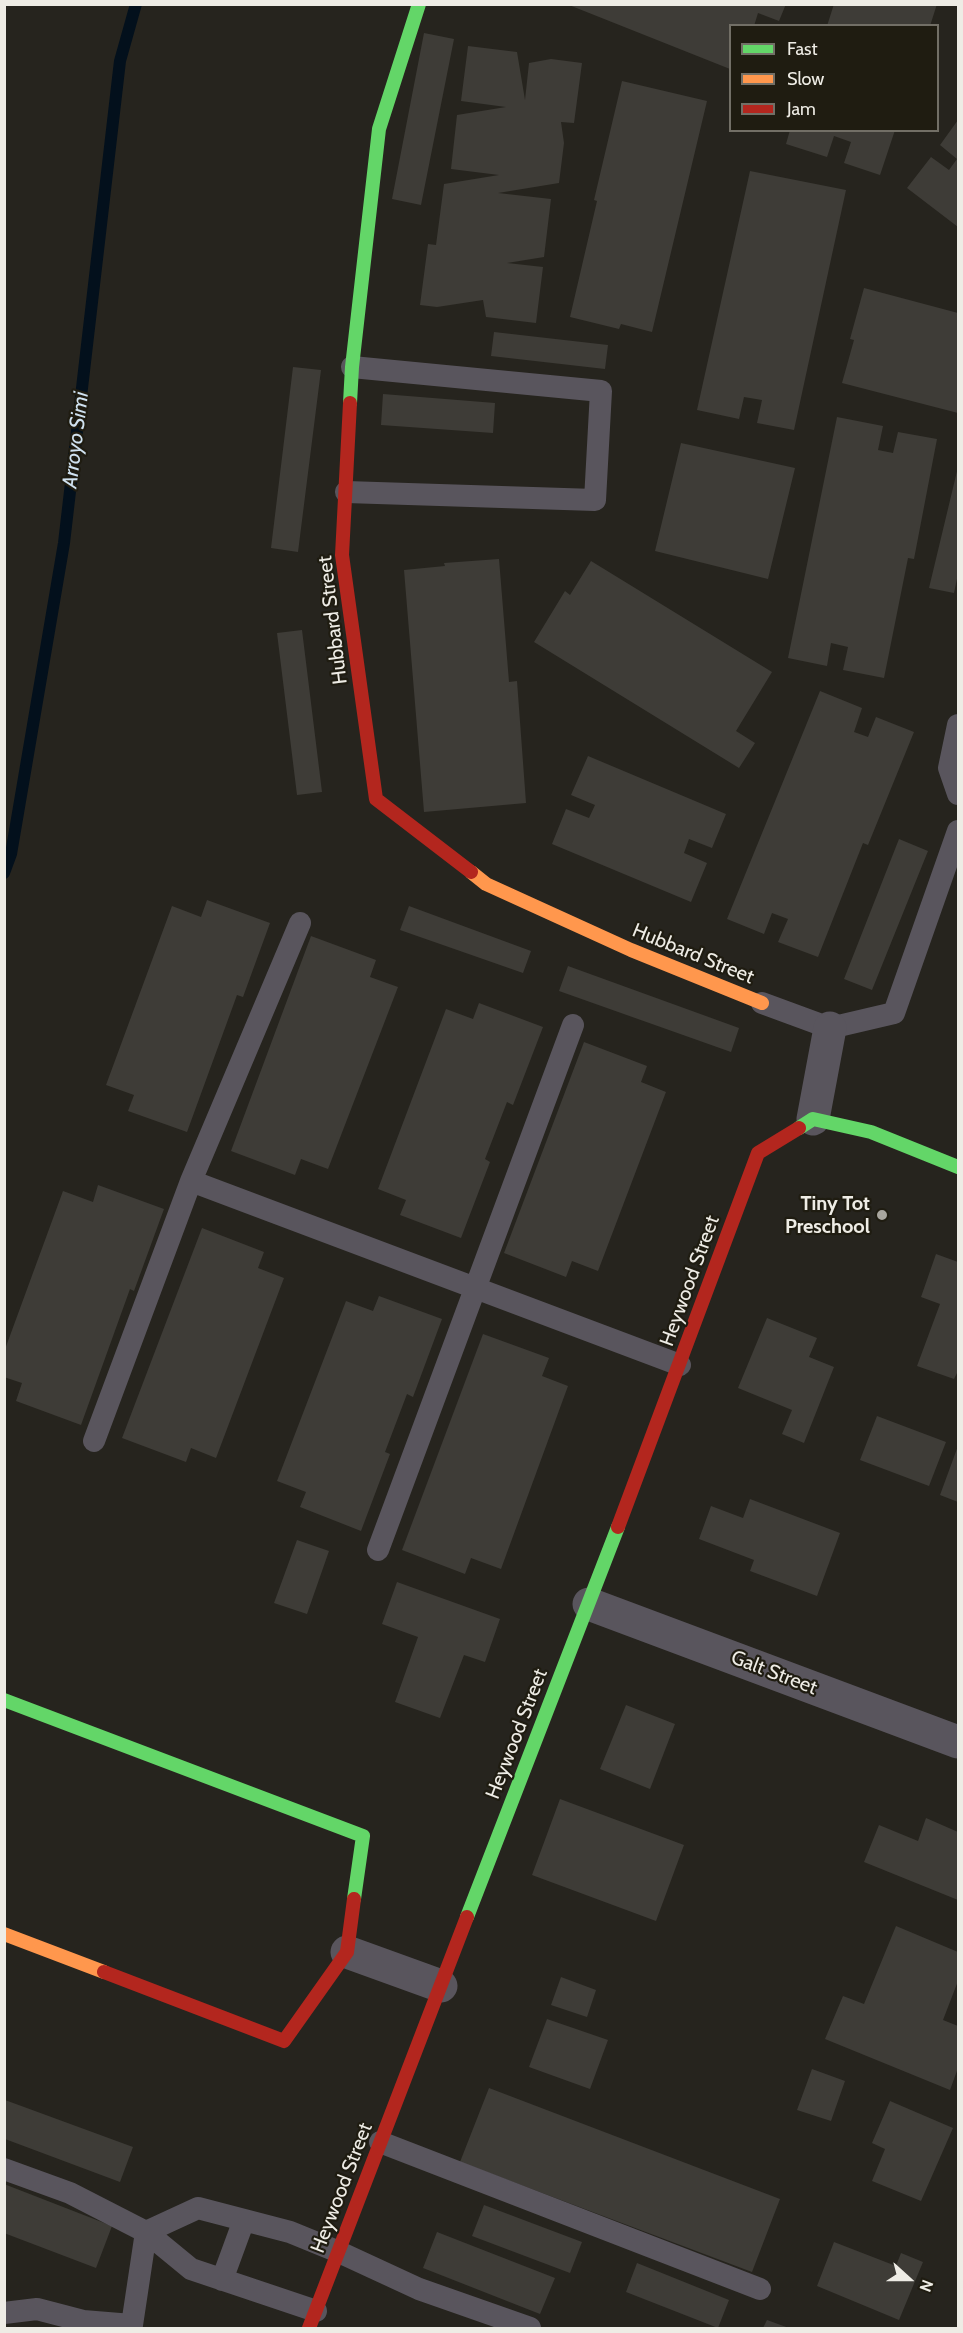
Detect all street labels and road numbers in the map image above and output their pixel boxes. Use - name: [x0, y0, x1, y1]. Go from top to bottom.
- street label: Hubbard Street: [313, 554, 353, 686]
- street label: Hubbard Street: [629, 919, 757, 989]
- street label: Heywood Street: [655, 1212, 725, 1350]
- street label: Galt Street: [728, 1646, 820, 1700]
- street label: Heywood Street: [481, 1666, 553, 1802]
- street label: Heywood Street: [306, 2120, 378, 2256]

